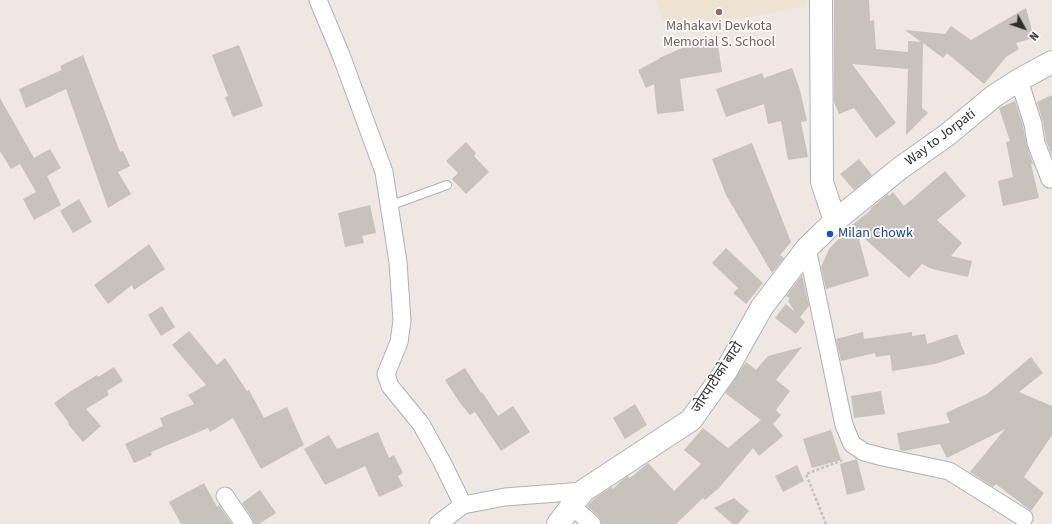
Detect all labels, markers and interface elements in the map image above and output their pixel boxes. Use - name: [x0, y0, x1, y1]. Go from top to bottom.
- marker: Mahakavi Devkota Memorial S. School: [714, 7, 724, 17]
- north arrow: [1004, 8, 1044, 48]
- place label: Mahakavi Devkota Memorial S. School: [663, 19, 775, 52]
- text: N: [1025, 28, 1042, 44]
- street label: Way to Jorpati: [902, 106, 980, 170]
- place label: Milan Chowk: [838, 226, 913, 242]
- marker: Milan Chowk: [825, 229, 835, 239]
- street label: जोरपाटीको बाटो: [689, 339, 747, 417]

